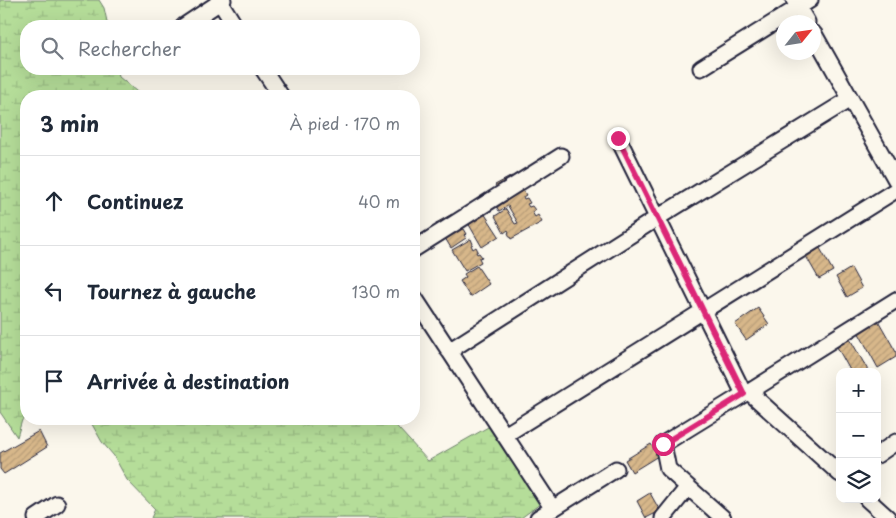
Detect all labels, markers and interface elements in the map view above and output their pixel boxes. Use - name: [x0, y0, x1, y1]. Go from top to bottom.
- north arrow: [776, 15, 821, 60]
- search box: [20, 20, 420, 75]
- icon: search: [38, 34, 66, 62]
- text: Rechercher: [78, 34, 181, 62]
- text: 3 min: [40, 107, 99, 139]
- text: À pied · 170 m: [290, 111, 400, 135]
- route end: [607, 127, 630, 150]
- icon: ahead: [40, 187, 68, 215]
- text: Continuez: [87, 187, 184, 215]
- text: 40 m: [358, 189, 400, 213]
- icon: left: [40, 277, 68, 305]
- text: Tournez à gauche: [87, 277, 256, 305]
- text: 130 m: [352, 279, 400, 303]
- icon: arrive: [40, 367, 68, 395]
- text: Arrivée à destination: [87, 367, 290, 395]
- map controls: [836, 368, 881, 503]
- button: +: [836, 368, 881, 413]
- button: −: [836, 413, 881, 458]
- route start: [652, 433, 675, 456]
- button: layers: [836, 458, 881, 503]

